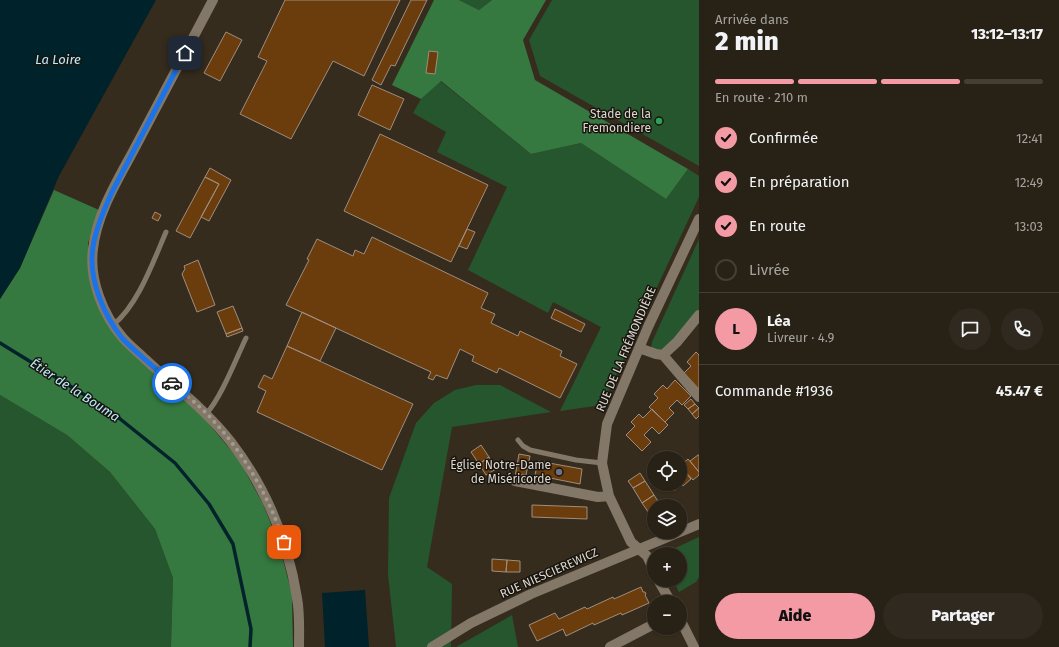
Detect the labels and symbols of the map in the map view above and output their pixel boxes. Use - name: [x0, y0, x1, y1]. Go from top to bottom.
- pin: [168, 36, 202, 70]
- water label: La Loire: [35, 52, 81, 67]
- place label: Stade de la Fremondiere: [582, 107, 651, 135]
- marker: Stade de la Fremondiere: [654, 116, 664, 126]
- street label: RUE DE LA FRÉMONDIÈRE: [592, 284, 659, 414]
- water label: Étier de la Bouma: [28, 356, 122, 424]
- courier: [152, 363, 192, 403]
- place label: Église Notre-Dame de Miséricorde: [450, 457, 551, 486]
- marker: Église Notre-Dame de Miséricorde: [554, 467, 564, 477]
- pin: [267, 525, 301, 559]
- street label: RUE NIESCIEREWICZ: [498, 545, 600, 601]

